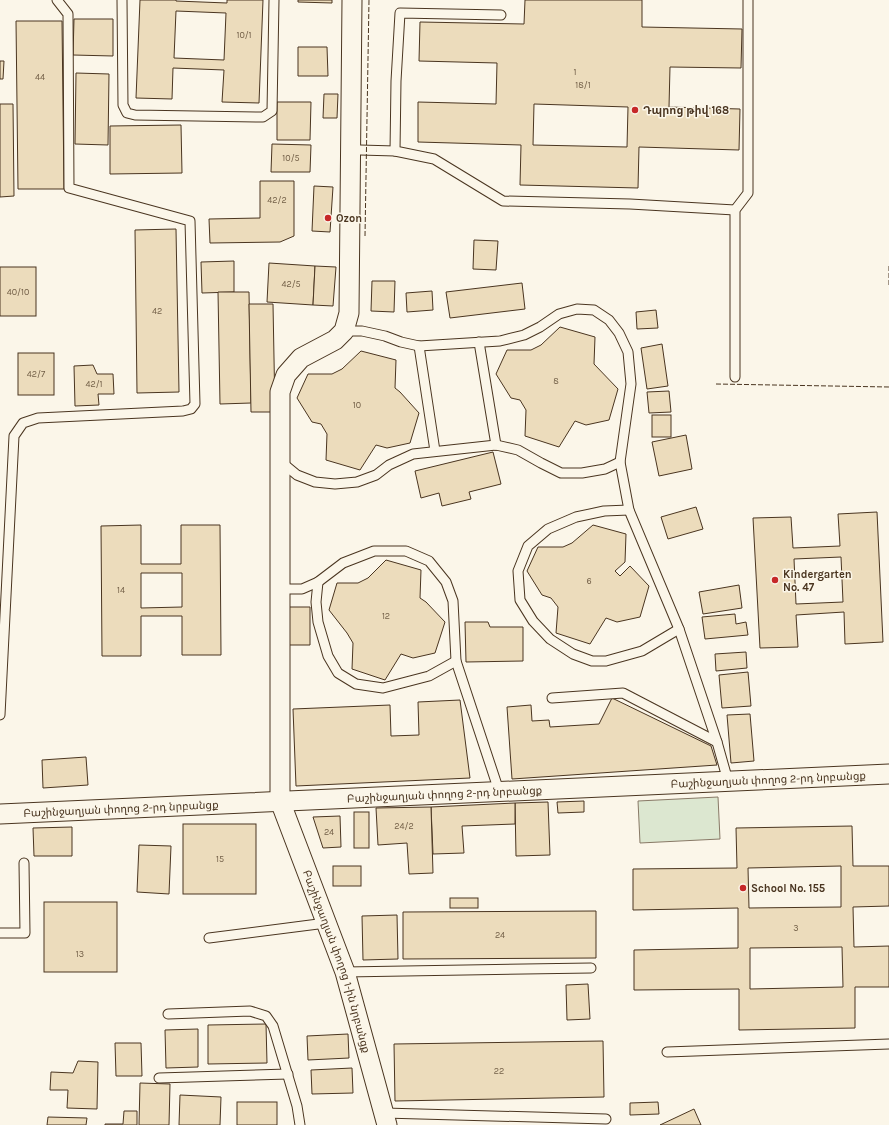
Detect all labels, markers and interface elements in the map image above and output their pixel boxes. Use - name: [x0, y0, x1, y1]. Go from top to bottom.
- house number: 10/1: [236, 30, 252, 40]
- house number: 1: [574, 67, 577, 77]
- house number: 44: [35, 72, 45, 82]
- house number: 18/1: [575, 80, 591, 90]
- place label: Դպրոց թիվ 168: [643, 104, 729, 117]
- marker: Դպրոց թիվ 168: [630, 105, 640, 115]
- house number: 10/5: [282, 153, 300, 163]
- house number: 42/2: [267, 195, 287, 205]
- place label: Ozon: [336, 212, 362, 225]
- marker: Ozon: [323, 213, 333, 223]
- house number: 42/5: [281, 279, 301, 289]
- house number: 40/10: [7, 287, 29, 297]
- house number: 42: [152, 306, 162, 316]
- house number: 42/7: [27, 369, 46, 379]
- house number: 8: [553, 376, 559, 386]
- house number: 42/1: [85, 379, 103, 389]
- house number: 10: [353, 400, 361, 410]
- place label: Kindergarten No. 47: [783, 568, 852, 594]
- marker: Kindergarten No. 47: [770, 575, 780, 585]
- house number: 6: [586, 576, 592, 586]
- house number: 14: [117, 585, 125, 595]
- house number: 12: [382, 611, 390, 621]
- street label: Բաշինջաղյան փողոց 2-րդ նրբանցք: [670, 769, 866, 791]
- street label: Բաշինջաղյան փողոց 2-րդ նրբանցք: [347, 784, 543, 805]
- street label: Բաշինջաղյան փողոց 2-րդ նրբանցք: [23, 798, 219, 820]
- house number: 24/2: [394, 821, 414, 831]
- house number: 24: [324, 827, 334, 837]
- house number: 15: [216, 854, 224, 864]
- street label: Բաշինջաղյան փողոց 1-ին նրբանցք: [300, 868, 373, 1054]
- place label: School No. 155: [751, 882, 825, 895]
- marker: School No. 155: [738, 883, 748, 893]
- house number: 3: [793, 923, 799, 933]
- house number: 24: [495, 930, 505, 940]
- house number: 13: [76, 949, 84, 959]
- house number: 22: [494, 1066, 504, 1076]

